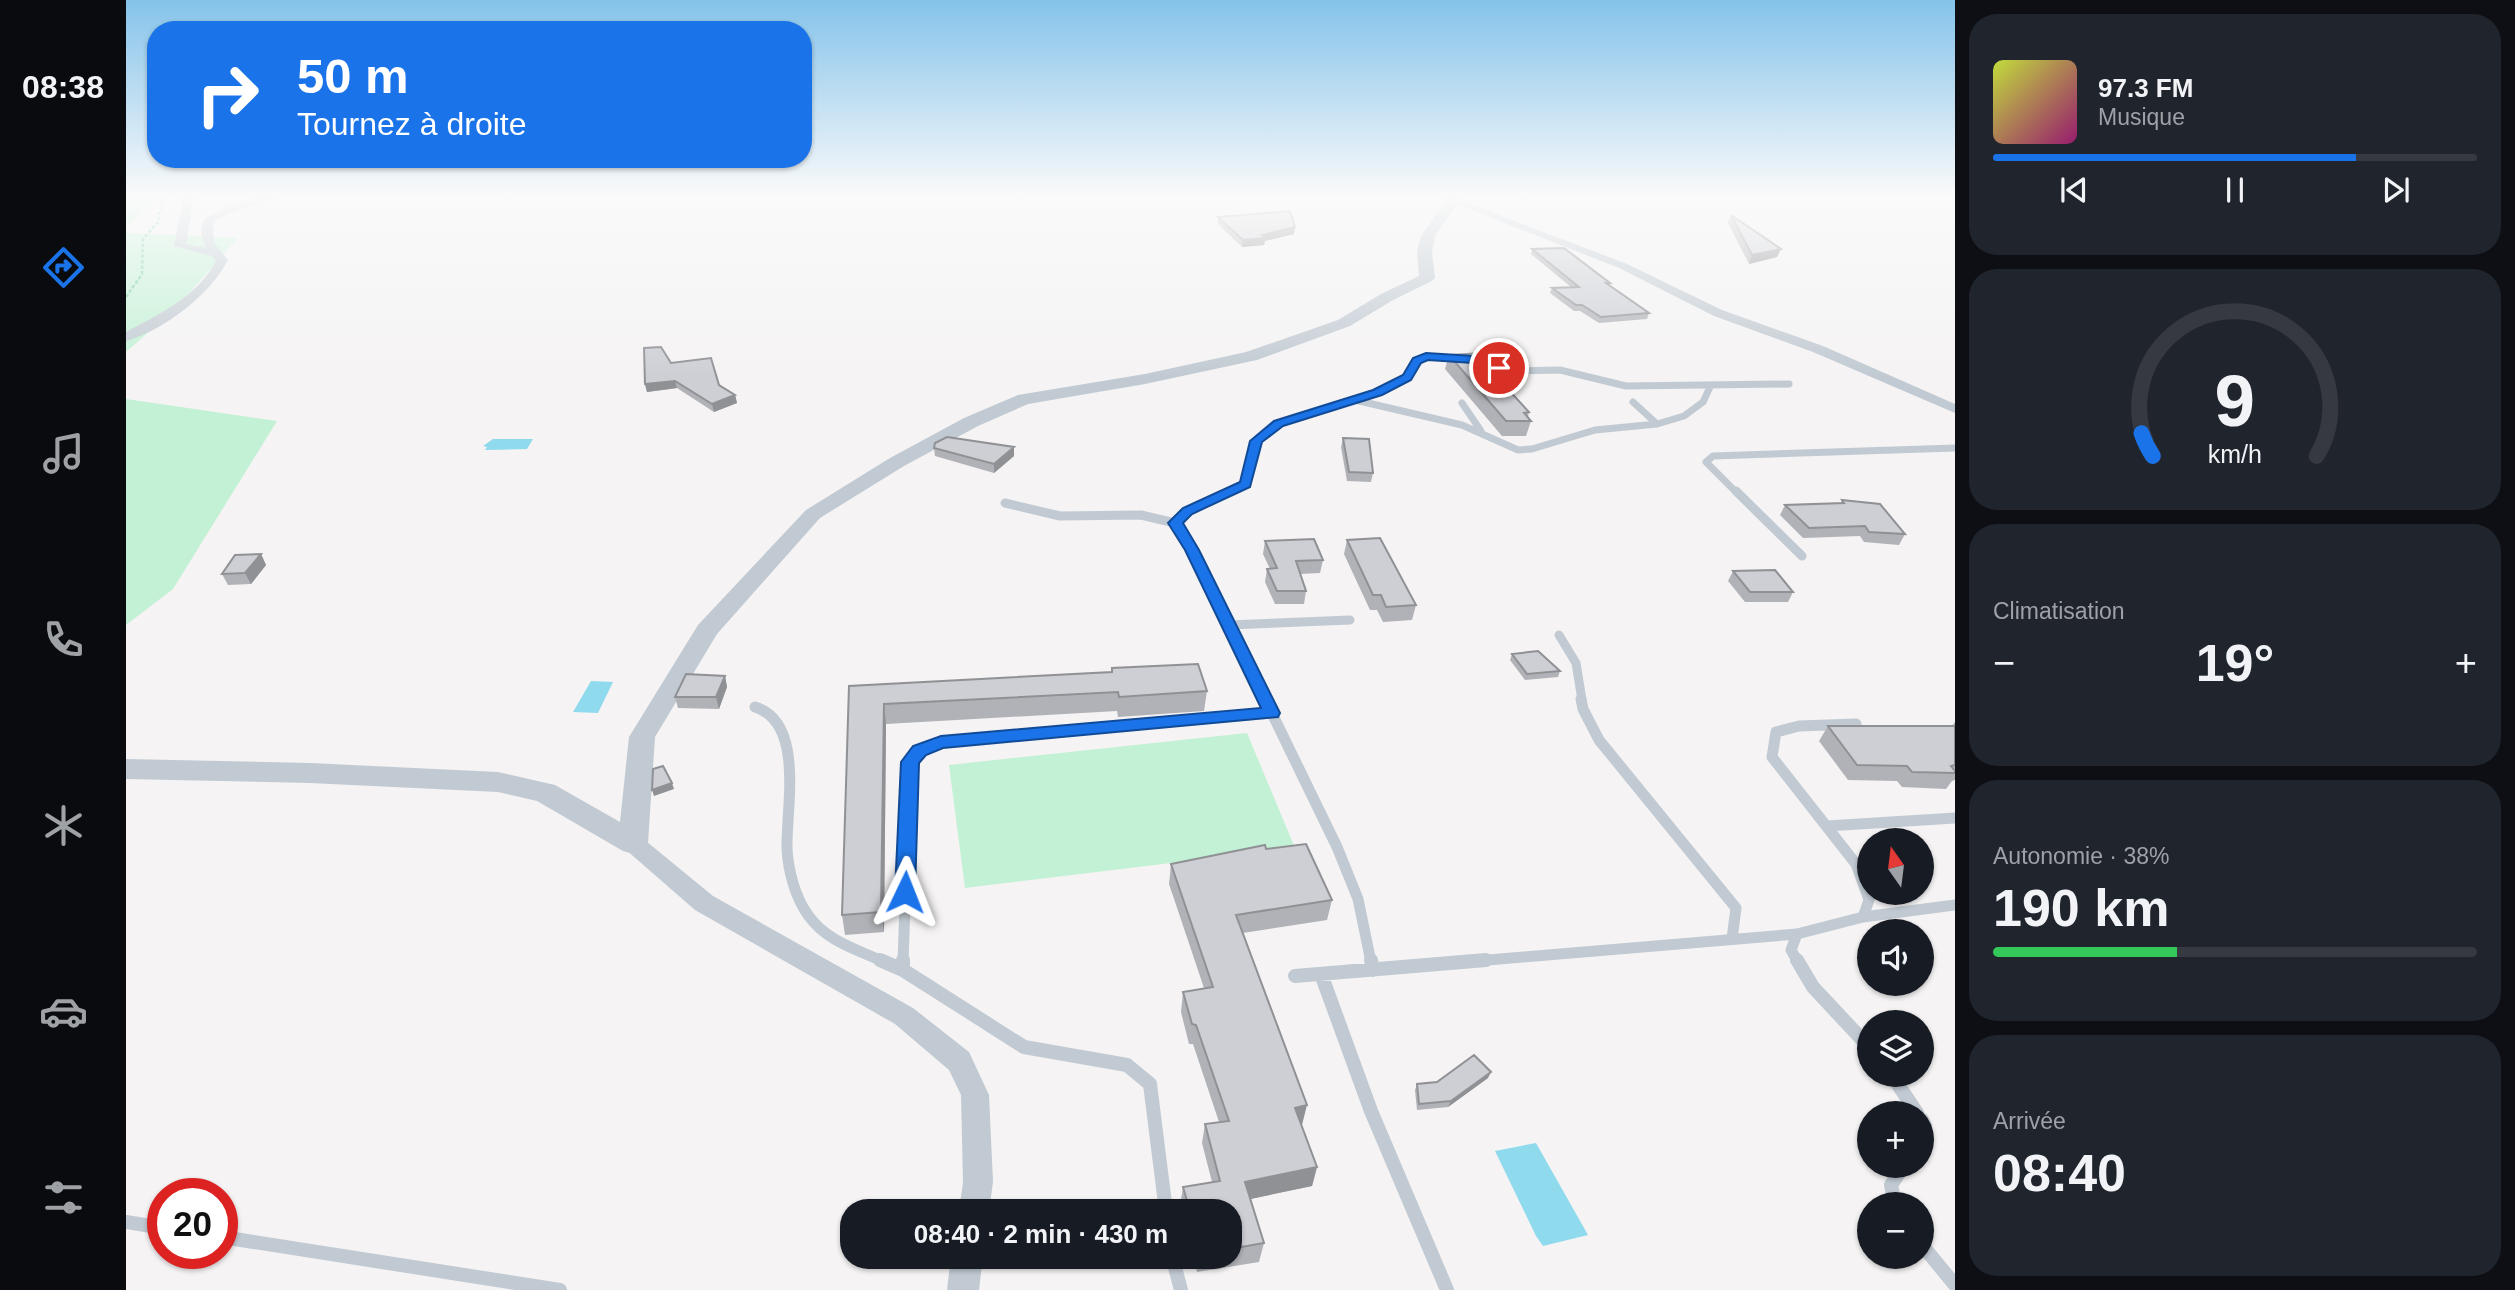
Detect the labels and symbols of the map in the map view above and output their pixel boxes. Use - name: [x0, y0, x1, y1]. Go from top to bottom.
- pin: [1469, 338, 1529, 398]
- north arrow: [1857, 828, 1934, 905]
- position arrow: [868, 855, 942, 929]
- speed limit sign: 20: [147, 1178, 238, 1269]

